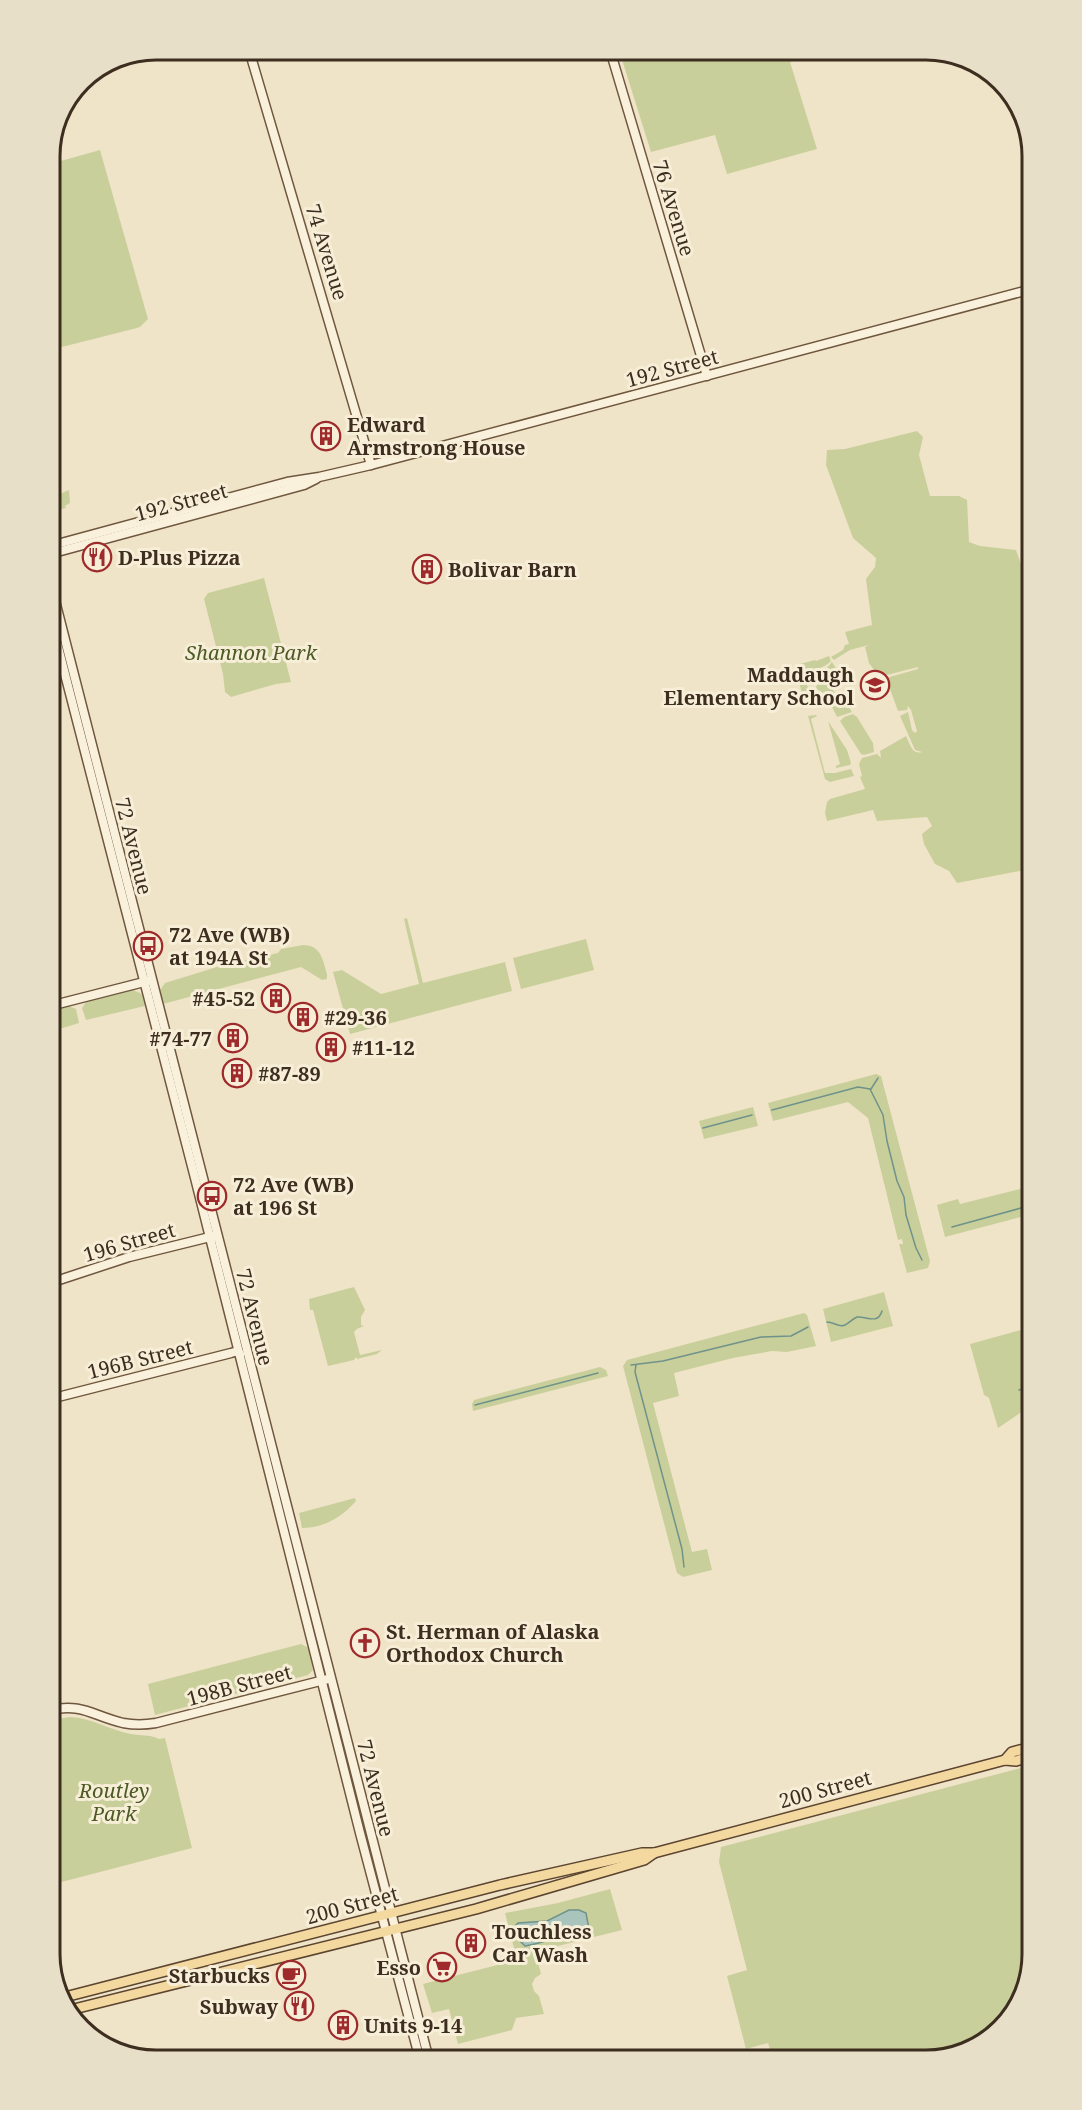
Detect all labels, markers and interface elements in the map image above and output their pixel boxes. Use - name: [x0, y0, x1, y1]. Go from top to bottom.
- street label: 76 Avenue: [647, 157, 701, 259]
- street label: 74 Avenue: [300, 201, 354, 303]
- street label: 192 Street: [623, 343, 721, 393]
- place label: Edward Armstrong House: [347, 411, 526, 461]
- building icon: Edward Armstrong House: [310, 420, 342, 452]
- street label: 192 Street: [132, 477, 230, 527]
- restaurant icon: D-Plus Pizza: [81, 541, 113, 573]
- place label: D-Plus Pizza: [118, 544, 240, 571]
- building icon: Bolivar Barn: [411, 553, 443, 585]
- place label: Bolivar Barn: [448, 556, 577, 583]
- park label: Shannon Park: [185, 639, 318, 666]
- place label: Maddaugh Elementary School: [664, 661, 854, 711]
- school or university icon: Maddaugh Elementary School: [859, 669, 891, 701]
- street label: 72 Avenue: [109, 795, 159, 897]
- place label: 72 Ave (WB) at 194A St: [169, 921, 290, 971]
- bus stop icon: 72 Ave (WB) at 194A St: [132, 930, 164, 962]
- building icon: #45-52: [260, 982, 292, 1014]
- place label: #45-52: [192, 985, 255, 1012]
- building icon: #29-36: [287, 1001, 319, 1033]
- place label: #29-36: [324, 1004, 387, 1031]
- building icon: #74-77: [217, 1022, 249, 1054]
- place label: #74-77: [149, 1025, 212, 1052]
- building icon: #11-12: [315, 1031, 347, 1063]
- place label: #11-12: [352, 1034, 415, 1061]
- building icon: #87-89: [221, 1057, 253, 1089]
- place label: #87-89: [258, 1060, 321, 1087]
- place label: 72 Ave (WB) at 196 St: [233, 1171, 354, 1221]
- bus stop icon: 72 Ave (WB) at 196 St: [196, 1180, 228, 1212]
- street label: 196 Street: [80, 1216, 178, 1268]
- street label: 72 Avenue: [230, 1266, 280, 1368]
- street label: 196B Street: [85, 1333, 195, 1385]
- place label: St. Herman of Alaska Orthodox Church: [386, 1618, 599, 1668]
- church icon: St. Herman of Alaska Orthodox Church: [349, 1627, 381, 1659]
- street label: 198B Street: [184, 1658, 294, 1712]
- street label: 72 Avenue: [351, 1737, 401, 1839]
- street label: 200 Street: [776, 1764, 874, 1814]
- park label: Routley Park: [78, 1777, 149, 1827]
- street label: 200 Street: [303, 1880, 401, 1930]
- place label: Touchless Car Wash: [492, 1918, 592, 1968]
- building icon: Touchless Car Wash: [455, 1927, 487, 1959]
- supermarket icon: Esso: [426, 1951, 458, 1983]
- place label: Esso: [376, 1954, 421, 1981]
- cafe icon: Starbucks: [275, 1959, 307, 1991]
- place label: Starbucks: [169, 1962, 270, 1989]
- restaurant icon: Subway: [283, 1990, 315, 2022]
- place label: Subway: [200, 1993, 278, 2020]
- building icon: Units 9-14: [327, 2009, 359, 2041]
- place label: Units 9-14: [364, 2012, 462, 2039]

